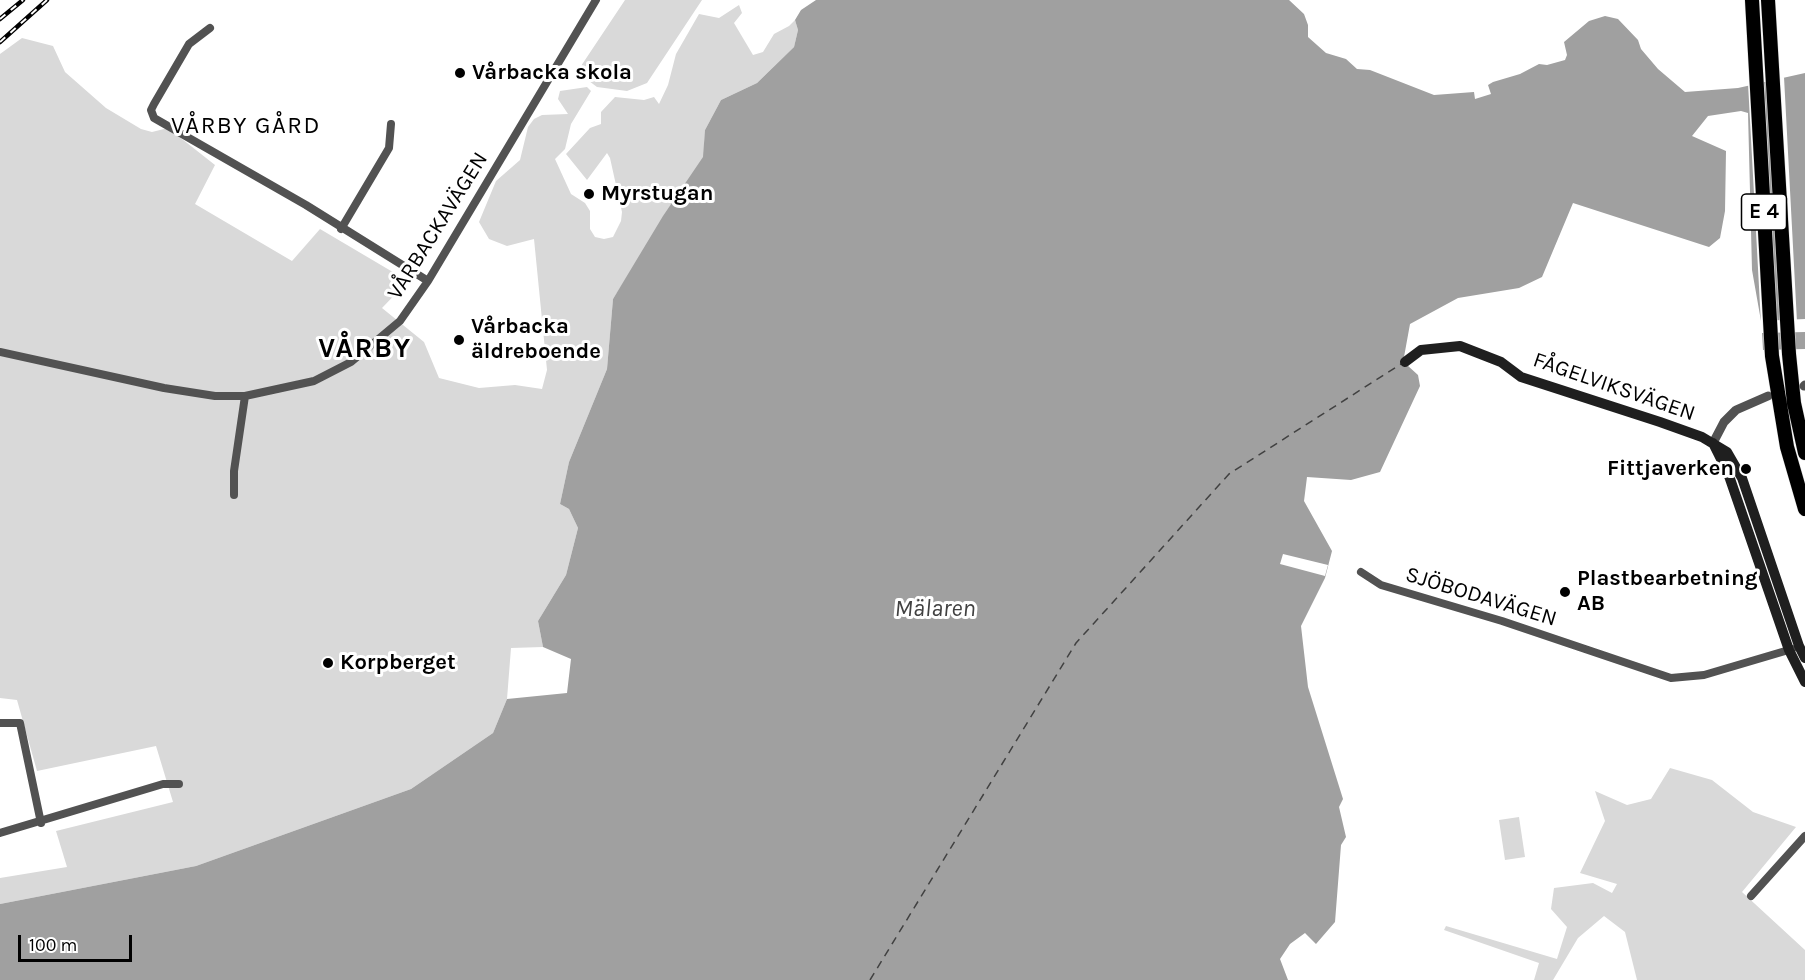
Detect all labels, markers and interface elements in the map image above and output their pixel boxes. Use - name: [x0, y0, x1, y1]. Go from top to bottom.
- place label: Vårbacka skola: [472, 60, 632, 86]
- marker: Vårbacka skola: [453, 66, 467, 80]
- district label: VÅRBY GÅRD: [171, 112, 321, 140]
- street label: VÅRBACKAVÄGEN: [382, 147, 494, 305]
- place label: Myrstugan: [601, 181, 713, 207]
- marker: Myrstugan: [582, 187, 596, 201]
- road number: E 4: [1742, 194, 1786, 230]
- place label: Vårbacka äldreboende: [471, 314, 601, 366]
- district label: VÅRBY: [318, 332, 412, 366]
- marker: Vårbacka äldreboende: [452, 333, 466, 347]
- street label: FÅGELVIKSVÄGEN: [1529, 347, 1699, 427]
- place label: Fittjaverken: [1607, 456, 1734, 482]
- marker: Fittjaverken: [1739, 462, 1753, 476]
- street label: SJÖBODAVÄGEN: [1402, 561, 1560, 633]
- place label: Plastbearbetning AB: [1577, 566, 1758, 618]
- marker: Plastbearbetning AB: [1558, 585, 1572, 599]
- water label: Mälaren: [895, 595, 975, 623]
- place label: Korpberget: [340, 650, 456, 676]
- marker: Korpberget: [321, 656, 335, 670]
- scale bar: [21, 923, 135, 961]
- text: 100 m: [29, 934, 77, 956]

